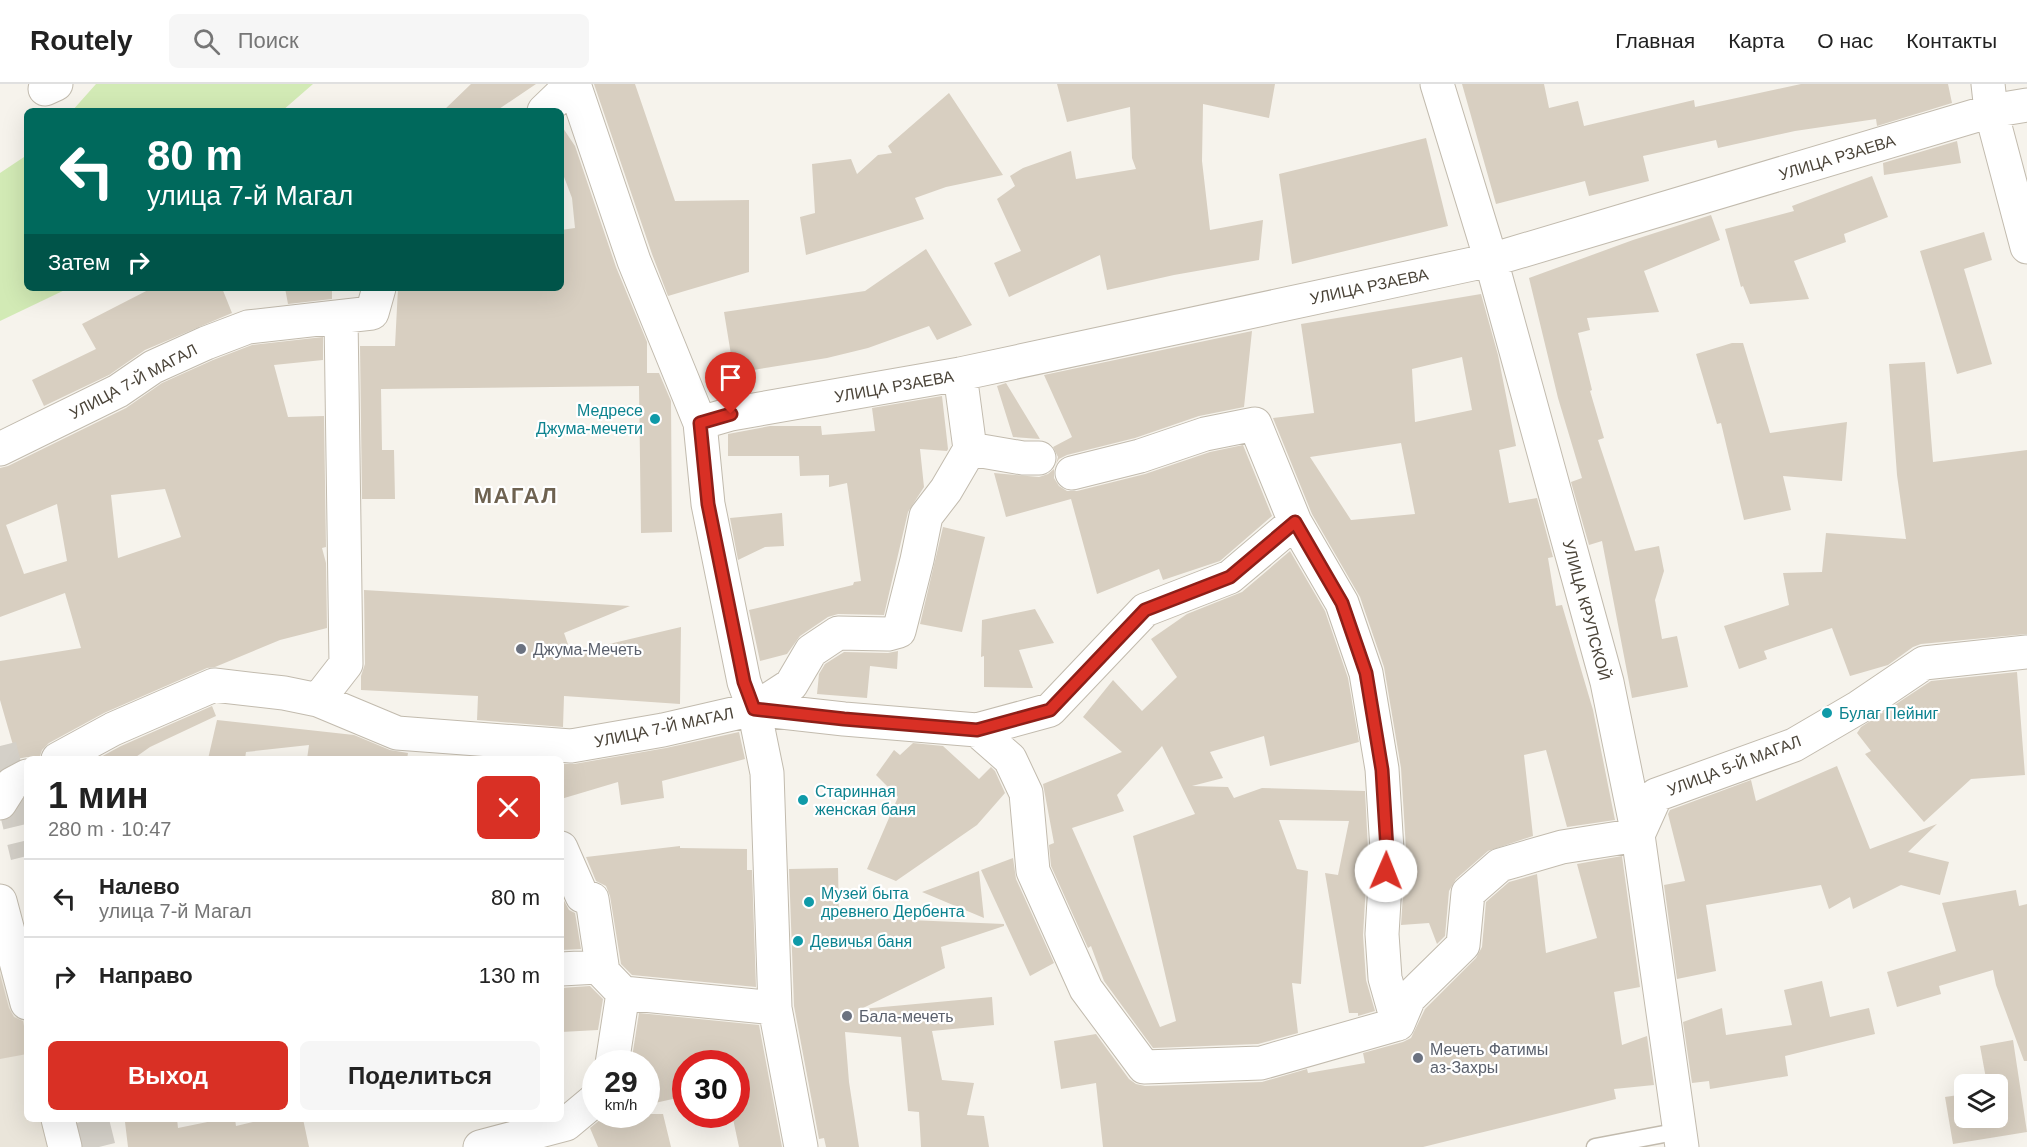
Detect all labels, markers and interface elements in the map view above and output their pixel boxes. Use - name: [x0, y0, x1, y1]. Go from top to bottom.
- search box: [169, 14, 589, 68]
- text: Routely: [30, 25, 133, 56]
- icon: search: [190, 25, 223, 58]
- text: Поиск: [238, 28, 299, 53]
- text: Главная: [1615, 29, 1695, 52]
- text: Карта: [1728, 29, 1784, 52]
- text: О нас: [1817, 29, 1873, 52]
- text: Контакты: [1906, 29, 1997, 52]
- icon: left: [48, 132, 126, 210]
- text: 80 m: [147, 132, 243, 179]
- street label: УЛИЦА РЗАЕВА: [1777, 132, 1898, 183]
- text: улица 7-й Магал: [147, 181, 353, 211]
- icon: right: [122, 246, 155, 279]
- text: Затем: [48, 250, 110, 275]
- street label: УЛИЦА РЗАЕВА: [1308, 266, 1430, 307]
- street label: УЛИЦА 7-Й МАГАЛ: [66, 340, 200, 422]
- pin: [705, 352, 756, 414]
- icon: arrive: [714, 361, 747, 394]
- street label: УЛИЦА РЗАЕВА: [833, 368, 955, 405]
- place label: Медресе Джума-мечети: [536, 402, 643, 437]
- marker: Медресе Джума-мечети: [648, 412, 662, 426]
- district label: МАГАЛ: [474, 483, 558, 508]
- street label: УЛИЦА КРУПСКОЙ: [1560, 538, 1614, 682]
- place label: Джума-Мечеть: [533, 641, 642, 658]
- marker: Джума-Мечеть: [514, 642, 528, 656]
- street label: УЛИЦА 7-Й МАГАЛ: [593, 703, 735, 751]
- place label: Булаг Пейниг: [1839, 705, 1938, 722]
- marker: Булаг Пейниг: [1820, 706, 1834, 720]
- street label: УЛИЦА 5-Й МАГАЛ: [1665, 731, 1803, 799]
- text: 1 мин: [48, 775, 149, 816]
- button: close: [477, 776, 540, 839]
- place label: Старинная женская баня: [815, 783, 916, 818]
- marker: Старинная женская баня: [796, 793, 810, 807]
- text: 280 m · 10:47: [48, 818, 171, 840]
- position arrow: [1354, 839, 1418, 903]
- text: Налево: [99, 874, 180, 899]
- icon: left: [48, 882, 81, 915]
- text: 80 m: [491, 885, 540, 910]
- place label: Музей быта древнего Дербента: [821, 885, 965, 920]
- marker: Музей быта древнего Дербента: [802, 895, 816, 909]
- text: улица 7-й Магал: [99, 900, 252, 922]
- place label: Девичья баня: [810, 933, 912, 950]
- marker: Девичья баня: [791, 934, 805, 948]
- icon: right: [48, 960, 81, 993]
- text: Направо: [99, 963, 193, 988]
- text: 130 m: [479, 963, 540, 988]
- place label: Бала-мечеть: [859, 1008, 954, 1025]
- marker: Бала-мечеть: [840, 1009, 854, 1023]
- button: Выход: [48, 1041, 288, 1110]
- button: Поделиться: [300, 1041, 540, 1110]
- place label: Мечеть Фатимы аз-Захры: [1430, 1041, 1548, 1076]
- speed limit sign: 30: [672, 1050, 750, 1128]
- marker: Мечеть Фатимы аз-Захры: [1411, 1051, 1425, 1065]
- text: 29: [604, 1065, 638, 1098]
- map controls: [1954, 1074, 2008, 1128]
- button: layers: [1954, 1074, 2008, 1128]
- text: km/h: [605, 1096, 637, 1113]

